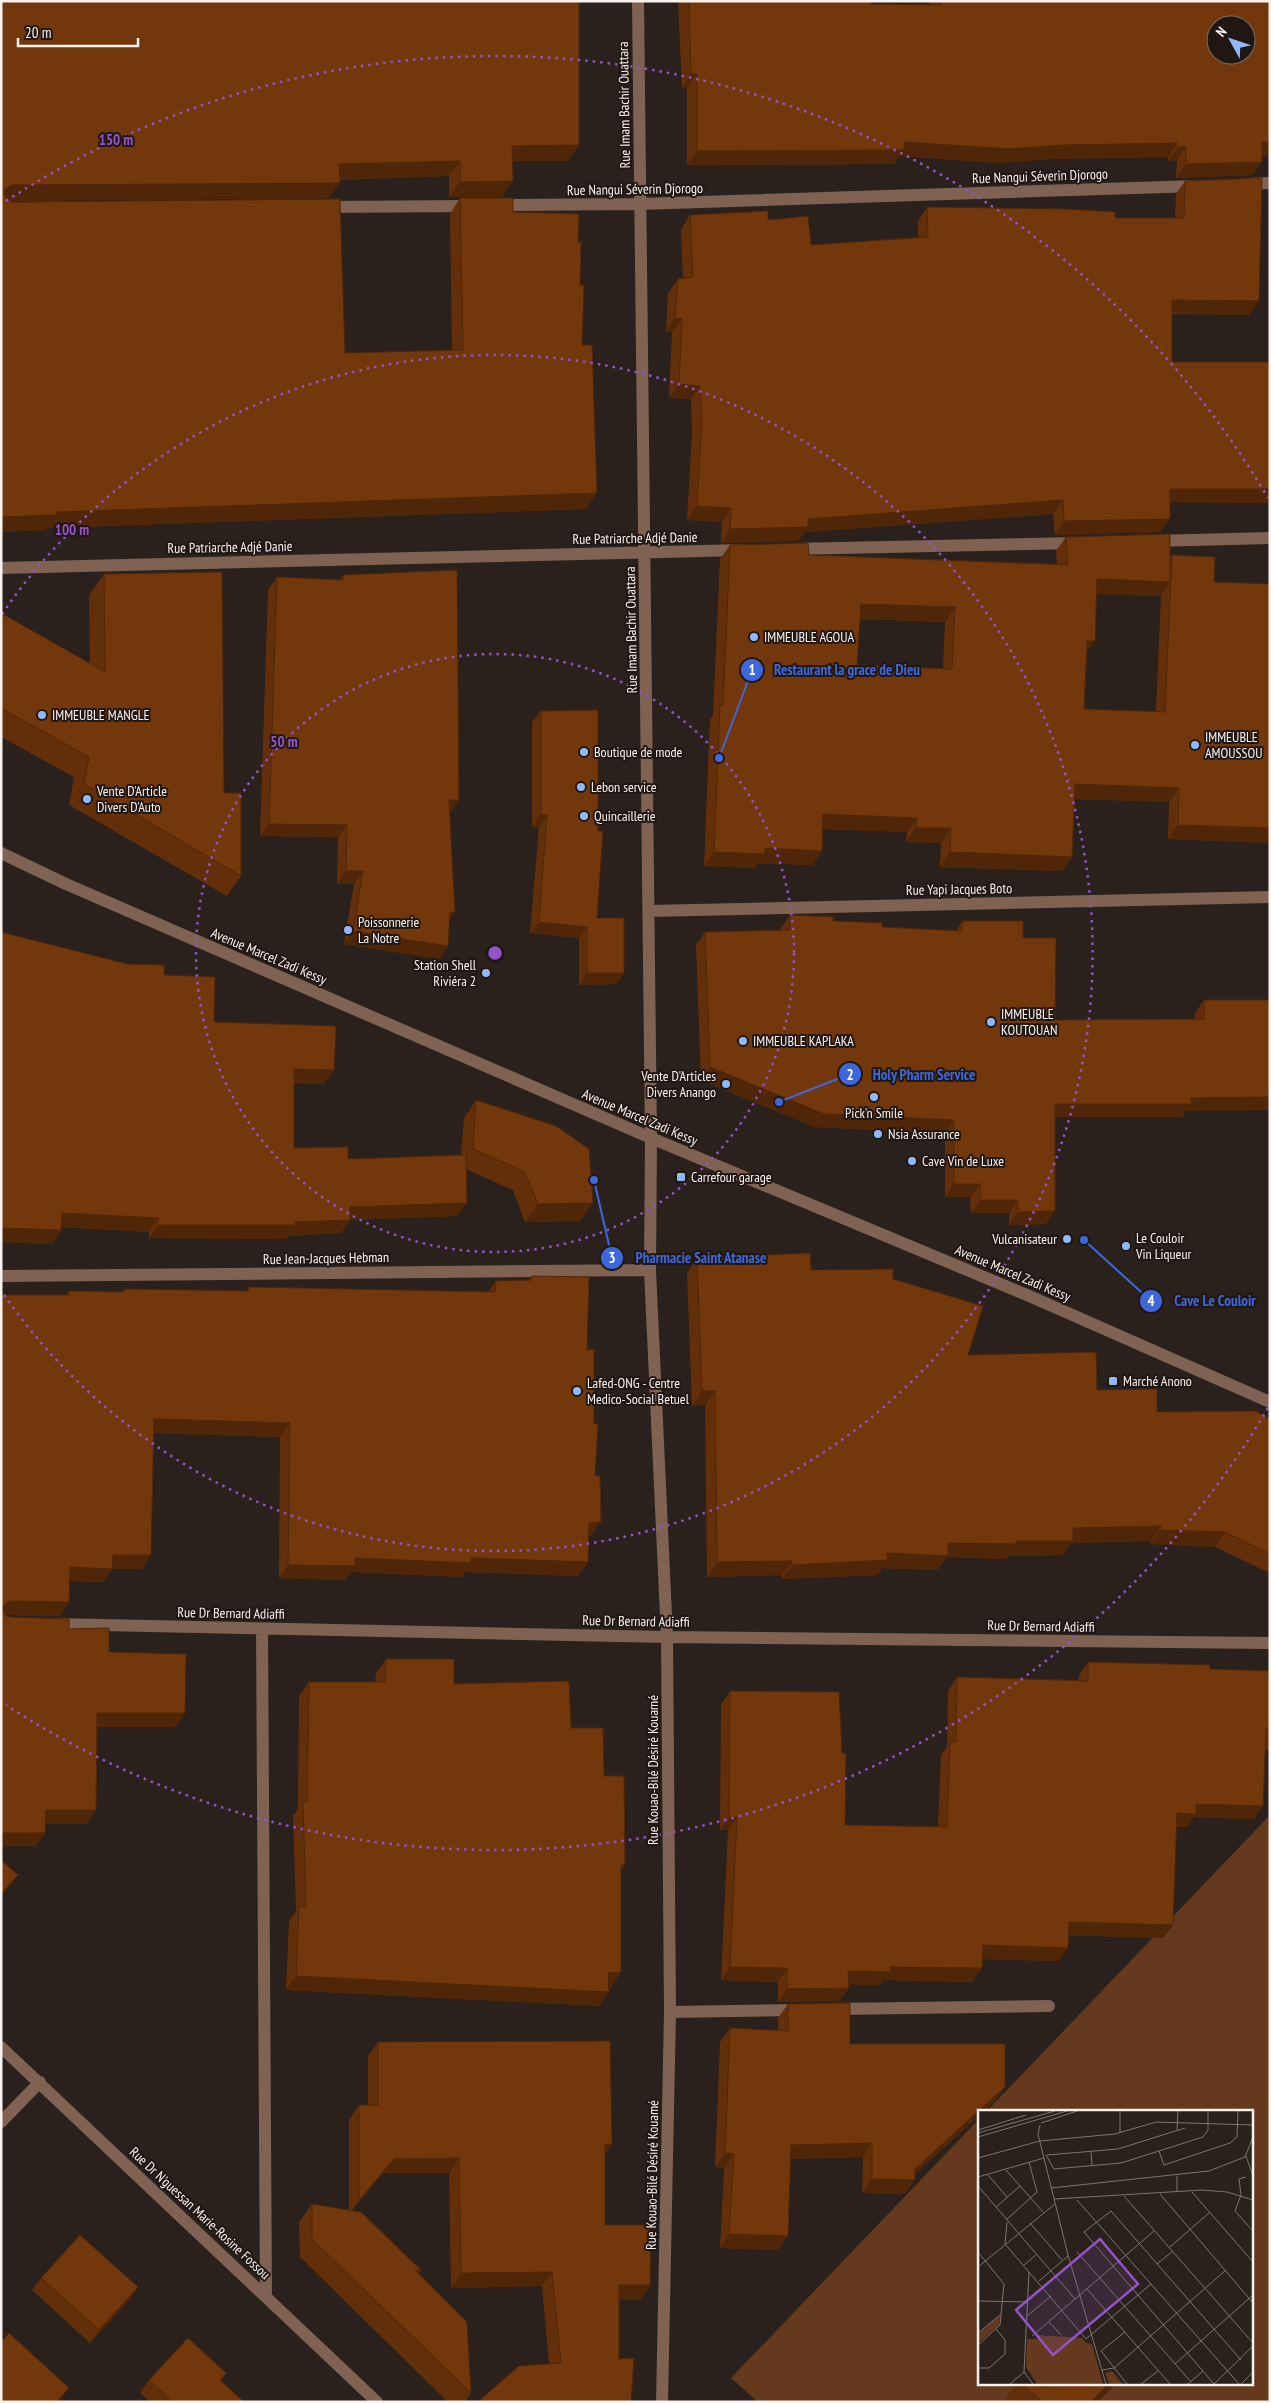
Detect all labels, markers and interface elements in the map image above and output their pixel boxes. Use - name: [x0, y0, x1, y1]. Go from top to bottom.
- scale bar: [18, 15, 138, 47]
- north arrow: [1206, 15, 1256, 65]
- text: 20 m: [25, 23, 51, 42]
- text: N: [1212, 23, 1230, 40]
- street label: Rue Imam Bachir Ouattara: [614, 41, 634, 169]
- text: 150 m: [99, 130, 133, 149]
- street label: Rue Nangui Séverin Djorogo: [972, 165, 1108, 187]
- street label: Rue Nangui Séverin Djorogo: [567, 179, 703, 199]
- text: 100 m: [55, 520, 89, 539]
- street label: Rue Patriarche Adjé Danie: [572, 528, 698, 548]
- street label: Rue Patriarche Adjé Danie: [167, 537, 293, 557]
- street label: Rue Imam Bachir Ouattara: [621, 566, 641, 694]
- place label: IMMEUBLE AGOUA: [764, 628, 855, 646]
- marker: IMMEUBLE AGOUA: [748, 631, 760, 643]
- callout: Restaurant la grace de Dieu: [739, 655, 930, 685]
- text: 1: [748, 660, 756, 679]
- text: Restaurant la grace de Dieu: [774, 660, 920, 679]
- place label: IMMEUBLE MANGLE: [52, 706, 150, 724]
- marker: IMMEUBLE MANGLE: [36, 709, 48, 721]
- place label: IMMEUBLE AMOUSSOU: [1205, 728, 1262, 762]
- text: 50 m: [270, 732, 298, 751]
- marker: IMMEUBLE AMOUSSOU: [1189, 739, 1201, 751]
- place label: Boutique de mode: [594, 743, 683, 761]
- marker: Boutique de mode: [578, 746, 590, 758]
- place label: Lebon service: [591, 778, 657, 796]
- marker: Lebon service: [575, 781, 587, 793]
- place label: Vente D'Article Divers D'Auto: [96, 782, 167, 816]
- marker: Vente D'Article Divers D'Auto: [81, 793, 93, 805]
- place label: Quincaillerie: [594, 807, 656, 825]
- marker: Quincaillerie: [578, 810, 590, 822]
- street label: Rue Yapi Jacques Boto: [906, 879, 1012, 899]
- place label: Poissonnerie La Notre: [358, 913, 419, 947]
- street label: Avenue Marcel Zadi Kessy: [209, 924, 330, 989]
- marker: Poissonnerie La Notre: [342, 924, 354, 936]
- centre of rings: [486, 944, 504, 962]
- place label: Station Shell Riviéra 2: [414, 956, 477, 990]
- marker: Station Shell Riviéra 2: [480, 967, 492, 979]
- place label: IMMEUBLE KOUTOUAN: [1001, 1005, 1057, 1039]
- marker: IMMEUBLE KOUTOUAN: [985, 1016, 997, 1028]
- place label: IMMEUBLE KAPLAKA: [753, 1032, 854, 1050]
- marker: IMMEUBLE KAPLAKA: [737, 1035, 749, 1047]
- callout: Holy Pharm Service: [838, 1059, 986, 1089]
- text: 2: [846, 1065, 854, 1084]
- text: Holy Pharm Service: [873, 1065, 975, 1084]
- place label: Vente D'Articles Divers Anango: [640, 1067, 716, 1101]
- marker: Vente D'Articles Divers Anango: [720, 1078, 732, 1090]
- street label: Avenue Marcel Zadi Kessy: [580, 1085, 701, 1150]
- marker: Pick'n Smile: [868, 1091, 880, 1103]
- place label: Pick'n Smile: [845, 1104, 903, 1122]
- place label: Nsia Assurance: [888, 1125, 960, 1143]
- marker: Nsia Assurance: [872, 1128, 884, 1140]
- place label: Cave Vin de Luxe: [922, 1152, 1004, 1170]
- marker: Cave Vin de Luxe: [906, 1155, 918, 1167]
- place label: Carrefour garage: [691, 1168, 772, 1186]
- marker: Carrefour garage: [675, 1171, 687, 1183]
- place label: Le Couloir Vin Liqueur: [1135, 1229, 1191, 1263]
- place label: Vulcanisateur: [991, 1230, 1057, 1248]
- marker: Vulcanisateur: [1061, 1233, 1073, 1245]
- marker: Le Couloir Vin Liqueur: [1120, 1240, 1132, 1252]
- street label: Avenue Marcel Zadi Kessy: [953, 1241, 1074, 1306]
- callout: Pharmacie Saint Atanase: [600, 1243, 776, 1273]
- street label: Rue Jean-Jacques Hebman: [263, 1248, 389, 1268]
- text: 3: [608, 1248, 616, 1267]
- text: Pharmacie Saint Atanase: [636, 1248, 766, 1267]
- callout: Cave Le Couloir: [1139, 1286, 1266, 1316]
- text: 4: [1147, 1291, 1155, 1310]
- text: Cave Le Couloir: [1174, 1291, 1256, 1310]
- place label: Marché Anono: [1123, 1372, 1192, 1390]
- place label: Lafed-ONG - Centre Medico-Social Betuel: [587, 1374, 690, 1408]
- marker: Marché Anono: [1107, 1375, 1119, 1387]
- marker: Lafed-ONG - Centre Medico-Social Betuel: [571, 1385, 583, 1397]
- street label: Rue Dr Bernard Adiaffi: [177, 1603, 285, 1623]
- street label: Rue Dr Bernard Adiaffi: [582, 1611, 690, 1631]
- street label: Rue Dr Bernard Adiaffi: [987, 1616, 1095, 1636]
- street label: Rue Kouao-Bilé Désiré Kouamé: [644, 1695, 662, 1845]
- street label: Rue Kouao-Bilé Désiré Kouamé: [642, 2100, 662, 2250]
- inset map: [978, 2110, 1254, 2386]
- street label: Rue Dr N'guessan Marie-Rosine Fossou: [126, 2143, 274, 2283]

